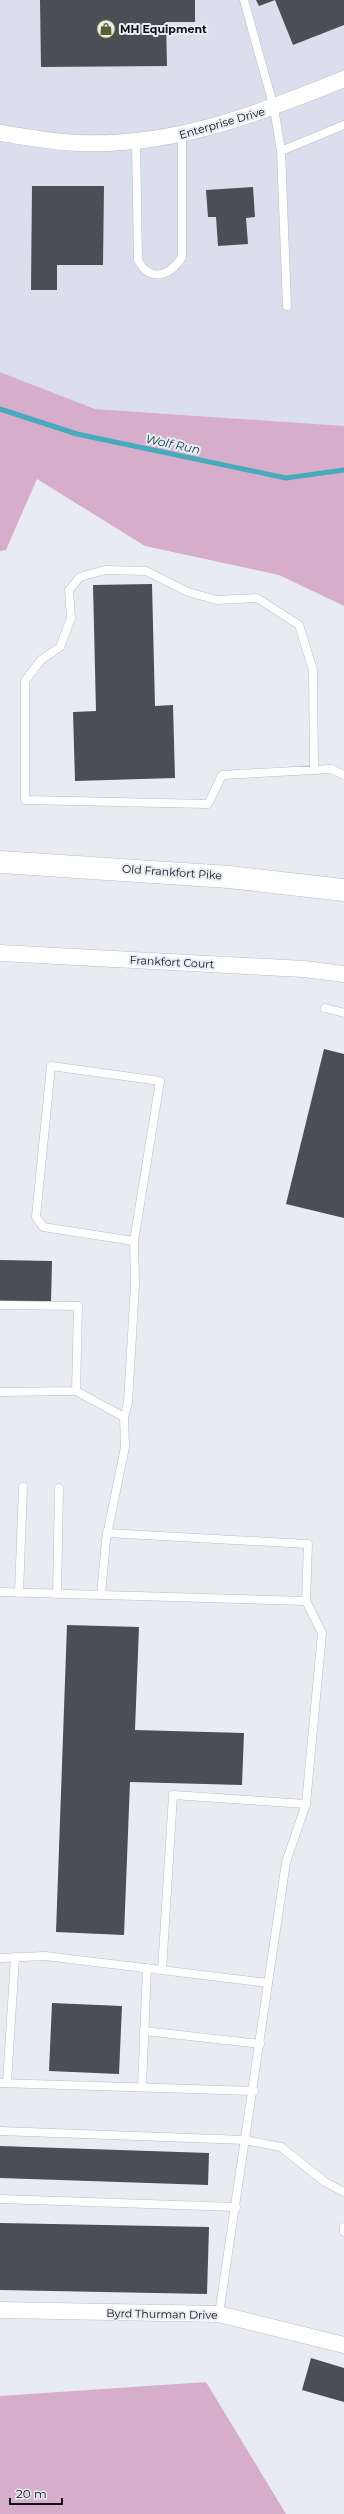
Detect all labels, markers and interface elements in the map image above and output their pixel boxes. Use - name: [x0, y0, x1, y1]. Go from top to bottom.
- shop icon: MH Equipment: [95, 18, 117, 40]
- place label: MH Equipment: [120, 22, 207, 36]
- street label: Enterprise Drive: [178, 104, 267, 142]
- water label: Wolf Run: [144, 431, 202, 457]
- street label: Old Frankfort Pike: [122, 862, 223, 883]
- street label: Frankfort Court: [129, 953, 215, 971]
- street label: Byrd Thurman Drive: [106, 2306, 218, 2322]
- scale bar: [10, 2480, 62, 2506]
- text: 20 m: [16, 2486, 47, 2501]

